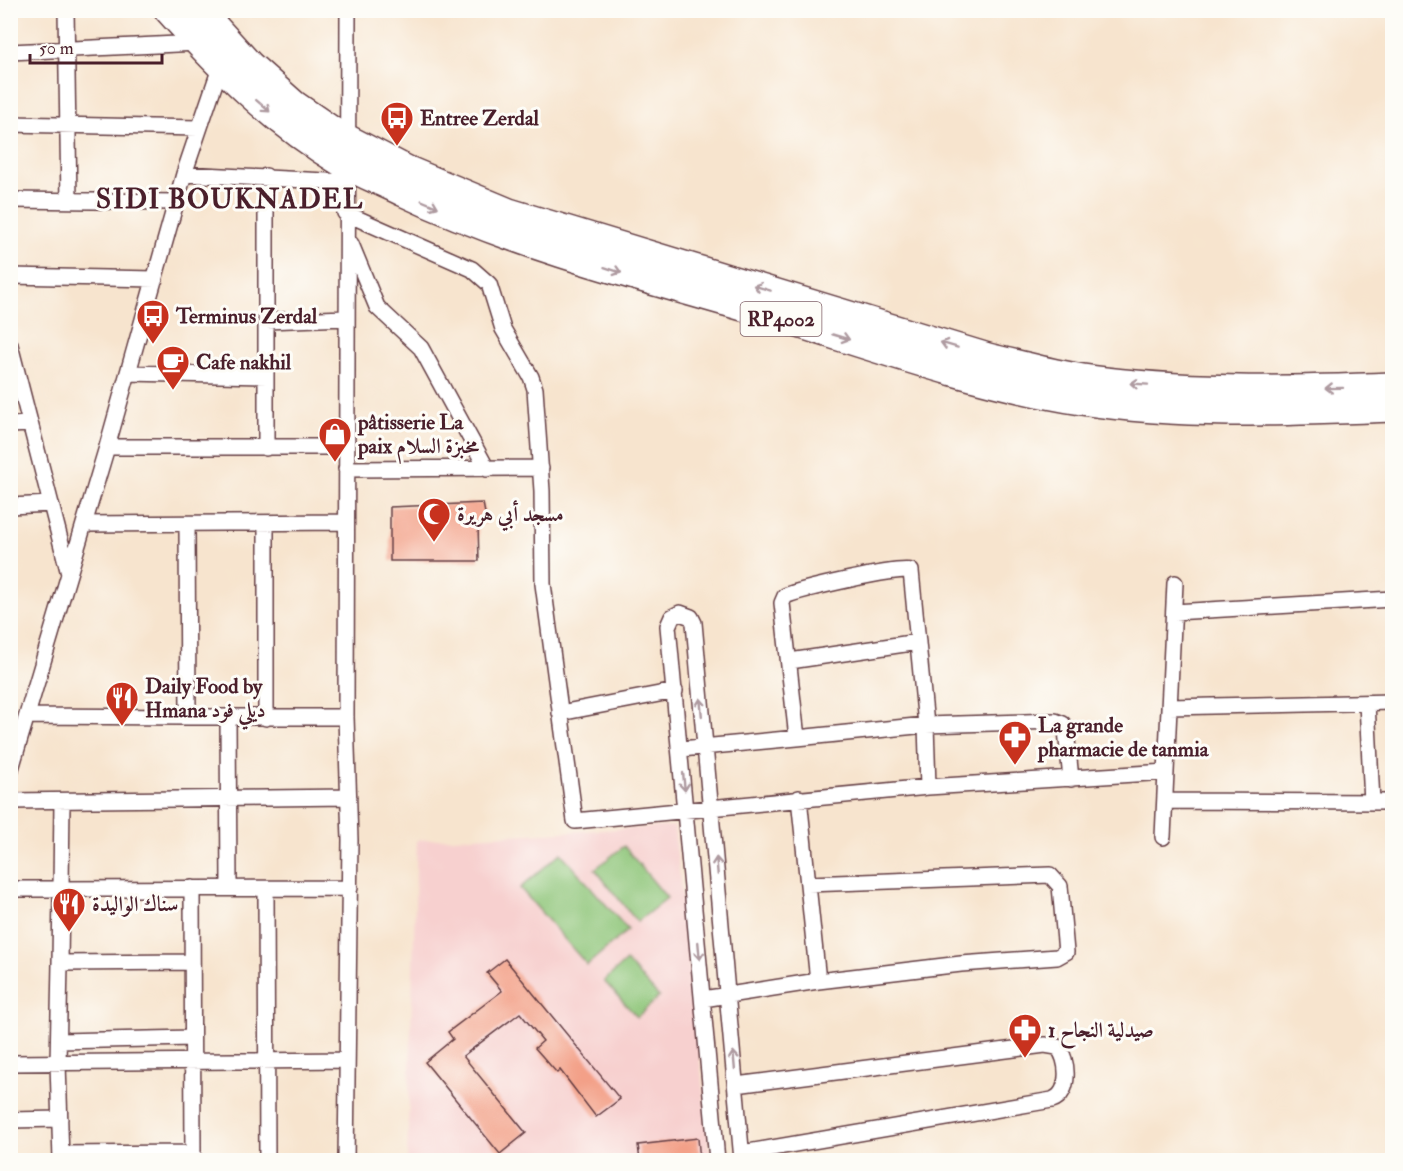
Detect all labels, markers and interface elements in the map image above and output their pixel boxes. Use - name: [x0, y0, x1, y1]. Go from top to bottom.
- scale bar: [30, 27, 162, 65]
- text: 50 m: [39, 37, 74, 60]
- one-way arrow: [255, 99, 270, 113]
- bus stop icon: Entree Zerdal: [379, 100, 415, 147]
- place label: Entree Zerdal: [420, 105, 540, 132]
- district label: SIDI BOUKNADEL: [96, 183, 364, 216]
- one-way arrow: [421, 200, 439, 211]
- one-way arrow: [603, 265, 622, 276]
- one-way arrow: [753, 282, 772, 293]
- bus stop icon: Terminus Zerdal: [135, 298, 171, 345]
- road number: RP4002: [740, 302, 822, 336]
- place label: Terminus Zerdal: [175, 303, 318, 330]
- one-way arrow: [831, 332, 850, 343]
- one-way arrow: [940, 339, 959, 350]
- cafe icon: Cafe nakhil: [155, 344, 191, 391]
- place label: Cafe nakhil: [196, 349, 292, 376]
- one-way arrow: [1130, 379, 1150, 390]
- one-way arrow: [1325, 382, 1345, 393]
- place label: pâtisserie La paix مخبزة السلام: [357, 409, 480, 465]
- shop icon: pâtisserie La paix مخبزة السلام: [317, 416, 353, 463]
- mosque icon: مسجد أبي هريرة: [416, 496, 452, 543]
- place label: مسجد أبي هريرة: [457, 500, 564, 532]
- place label: Daily Food by Hmana ديلي فود: [145, 673, 266, 730]
- restaurant icon: Daily Food by Hmana ديلي فود: [104, 680, 140, 727]
- one-way arrow: [695, 697, 706, 717]
- place label: La grande pharmacie de tanmia: [1037, 712, 1210, 763]
- pharmacy icon: La grande pharmacie de tanmia: [997, 719, 1033, 766]
- one-way arrow: [679, 772, 690, 792]
- one-way arrow: [711, 857, 722, 877]
- restaurant icon: سناك الواليدة: [51, 886, 87, 933]
- place label: سناك الواليدة: [92, 891, 179, 918]
- one-way arrow: [694, 941, 705, 961]
- pharmacy icon: صيدلية النجاح 1: [1007, 1012, 1043, 1059]
- place label: صيدلية النجاح 1: [1048, 1017, 1154, 1049]
- one-way arrow: [728, 1051, 739, 1071]

